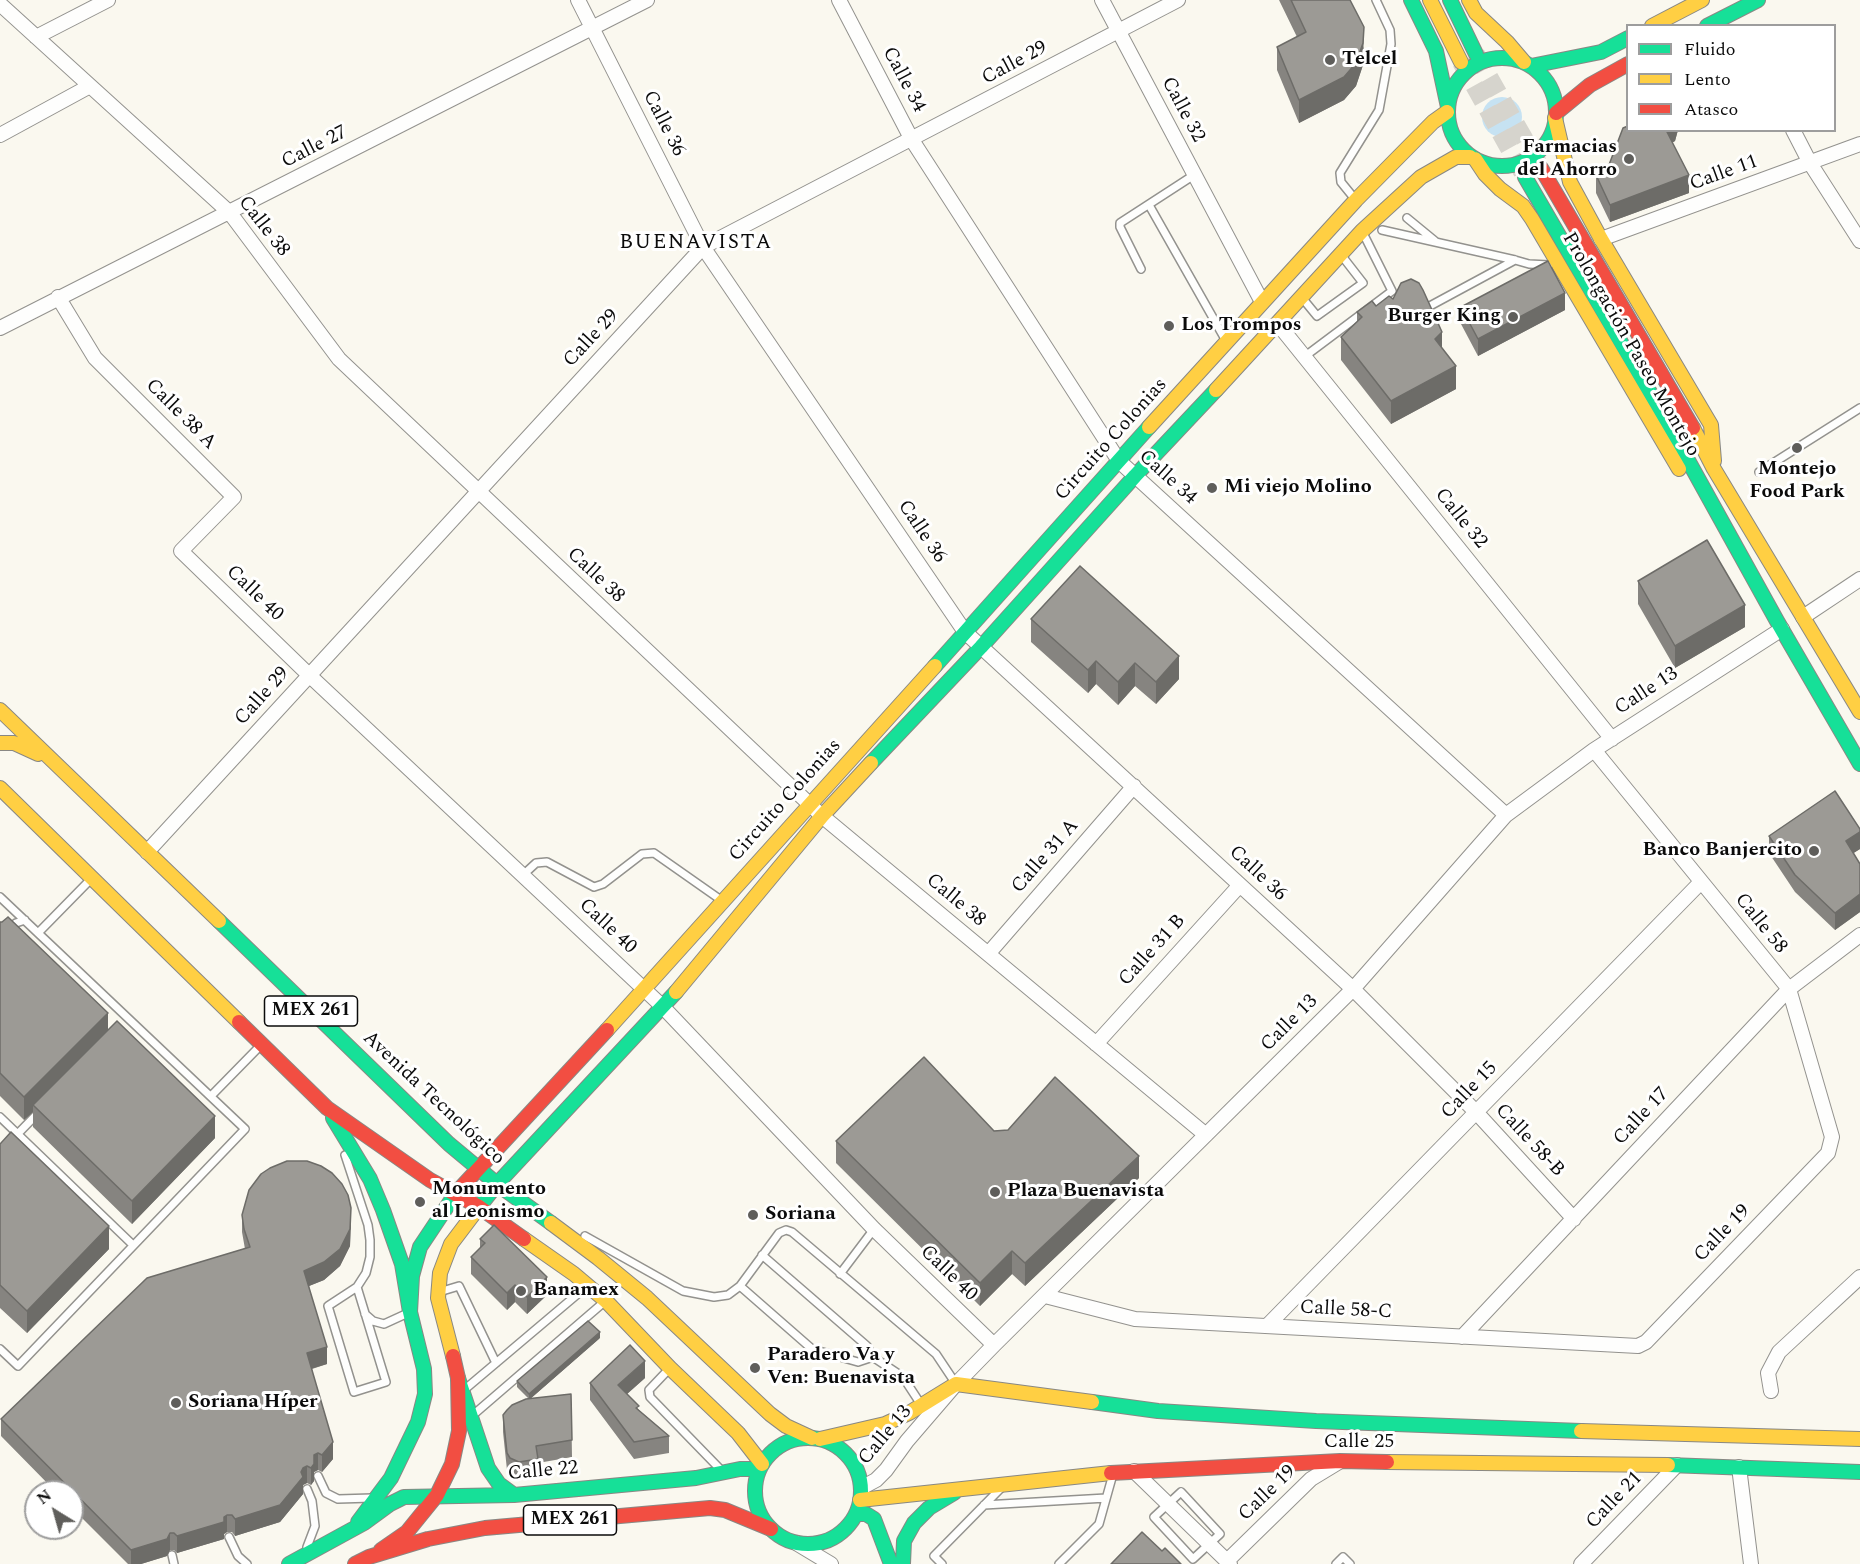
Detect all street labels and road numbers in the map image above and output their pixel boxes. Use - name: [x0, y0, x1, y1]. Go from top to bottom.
- street label: Calle 29: [978, 37, 1052, 91]
- street label: Calle 34: [876, 43, 930, 117]
- street label: Calle 32: [1155, 73, 1209, 147]
- street label: Calle 36: [636, 87, 690, 161]
- street label: Calle 27: [278, 121, 352, 175]
- street label: Calle 11: [1687, 151, 1761, 197]
- street label: Calle 38: [232, 192, 294, 262]
- street label: Prolongación Paseo Montejo: [1556, 229, 1704, 461]
- street label: Calle 29: [559, 305, 625, 373]
- street label: Calle 38 A: [139, 374, 221, 456]
- street label: Circuito Colonias: [1051, 374, 1173, 506]
- street label: Calle 34: [1133, 445, 1201, 511]
- street label: Calle 32: [1428, 484, 1492, 554]
- street label: Calle 36: [891, 496, 951, 568]
- street label: Calle 38: [561, 543, 629, 609]
- street label: Calle 40: [220, 561, 288, 627]
- street label: Calle 29: [230, 663, 296, 731]
- street label: Calle 13: [1611, 663, 1683, 721]
- street label: Circuito Colonias: [725, 735, 847, 867]
- street label: Calle 31 A: [1007, 815, 1085, 899]
- street label: Calle 36: [1223, 841, 1291, 907]
- street label: Calle 38: [920, 869, 990, 933]
- street label: Calle 58: [1728, 889, 1792, 959]
- street label: Calle 40: [573, 894, 641, 960]
- street label: Calle 31 B: [1114, 910, 1192, 992]
- street label: Calle 13: [1257, 991, 1323, 1057]
- road number: MEX 261: [264, 996, 358, 1026]
- street label: Avenida Tecnológico: [357, 1027, 509, 1171]
- street label: Calle 15: [1437, 1057, 1503, 1125]
- street label: Calle 17: [1609, 1083, 1675, 1151]
- street label: Calle 58-B: [1489, 1099, 1569, 1183]
- street label: Calle 19: [1690, 1200, 1756, 1268]
- street label: Calle 40: [914, 1241, 982, 1307]
- street label: Calle 58-C: [1299, 1297, 1393, 1325]
- street label: Calle 13: [854, 1401, 918, 1471]
- street label: Calle 25: [1324, 1431, 1394, 1455]
- street label: Calle 22: [507, 1457, 579, 1487]
- street label: Calle 19: [1234, 1461, 1302, 1527]
- street label: Calle 21: [1582, 1467, 1648, 1535]
- road number: MEX 261: [524, 1505, 616, 1535]

